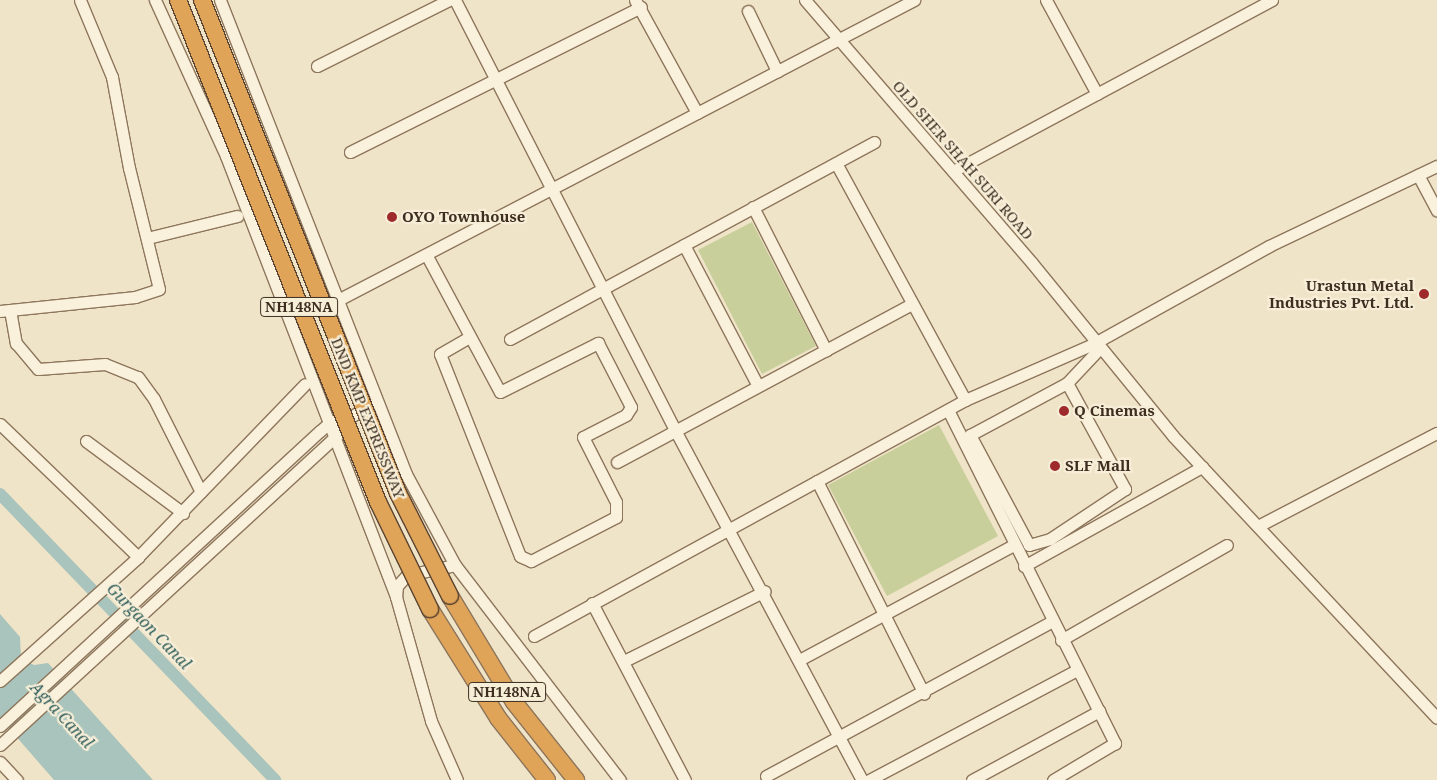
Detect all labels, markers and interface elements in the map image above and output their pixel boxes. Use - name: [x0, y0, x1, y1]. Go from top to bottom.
- street label: OLD SHER SHAH SURI ROAD: [889, 77, 1037, 243]
- place label: OYO Townhouse: [402, 208, 525, 226]
- marker: OYO Townhouse: [386, 211, 398, 223]
- place label: Urastun Metal Industries Pvt. Ltd.: [1269, 276, 1414, 311]
- marker: Urastun Metal Industries Pvt. Ltd.: [1418, 288, 1430, 300]
- road number: NH148NA: [259, 296, 339, 318]
- street label: DND KMP EXPRESSWAY: [327, 335, 409, 501]
- place label: Q Cinemas: [1074, 402, 1155, 420]
- marker: Q Cinemas: [1058, 405, 1070, 417]
- place label: SLF Mall: [1065, 457, 1131, 475]
- marker: SLF Mall: [1049, 460, 1061, 472]
- water label: Gurgaon Canal: [103, 579, 195, 673]
- water label: Agra Canal: [27, 678, 97, 752]
- road number: NH148NA: [467, 680, 547, 704]

